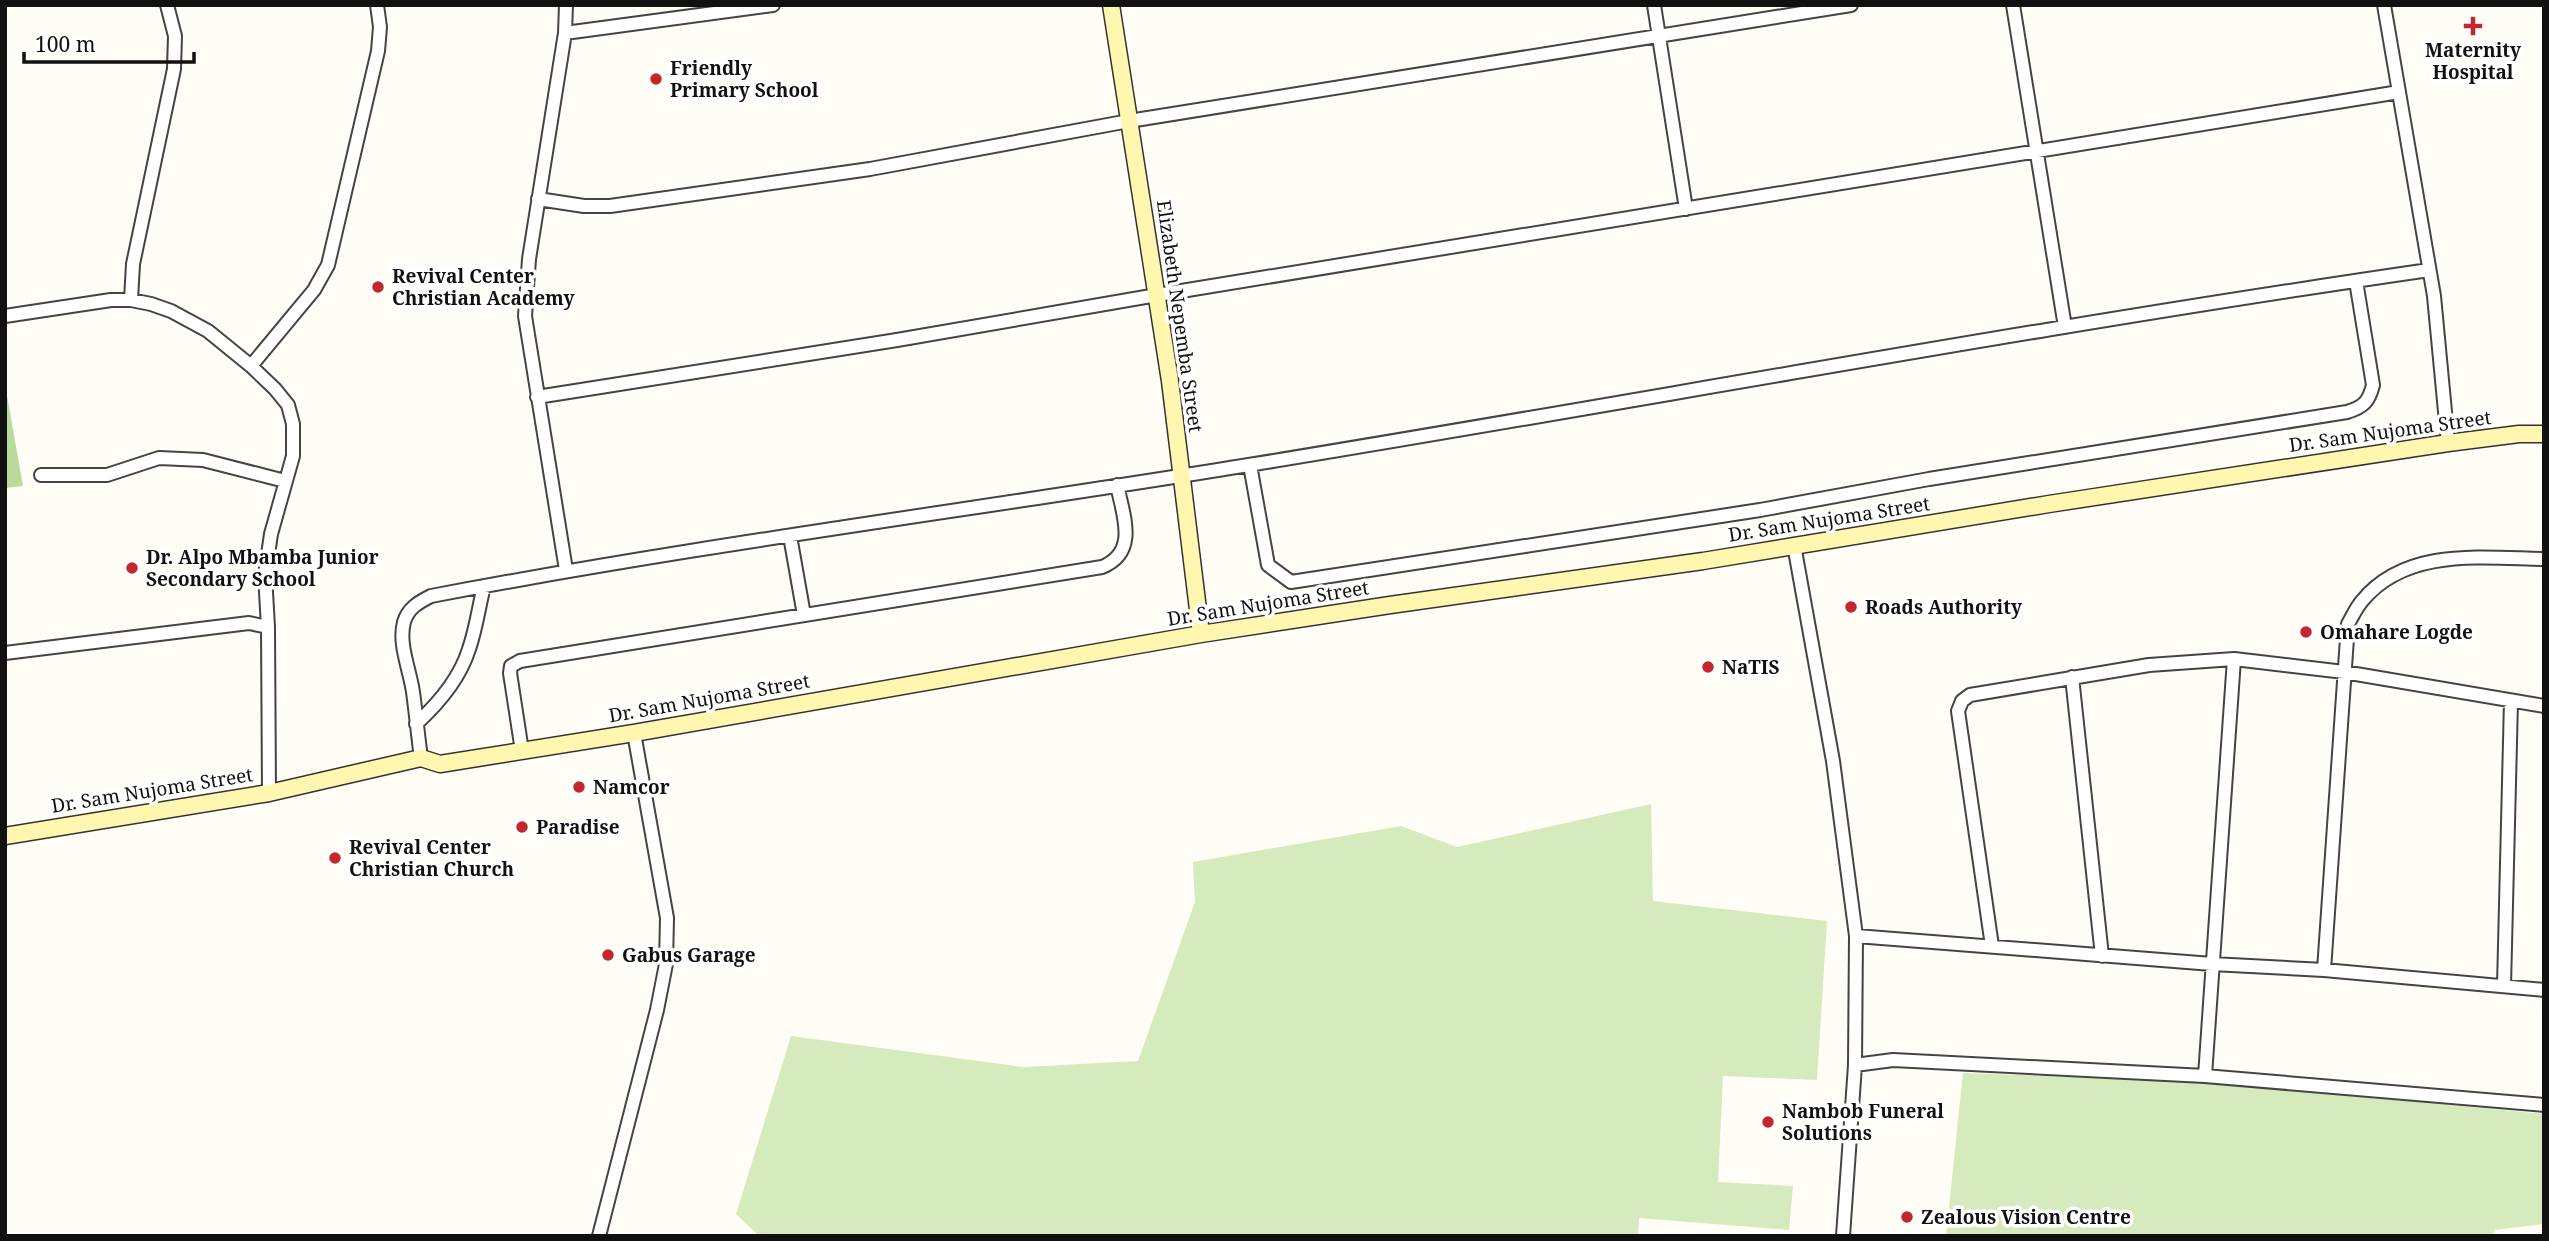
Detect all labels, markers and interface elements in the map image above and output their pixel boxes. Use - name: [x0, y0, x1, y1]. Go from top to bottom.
- marker: Maternity Hospital: [2463, 16, 2483, 36]
- scale bar: [24, 21, 194, 65]
- text: 100 m: [35, 30, 96, 58]
- place label: Maternity Hospital: [2425, 37, 2521, 85]
- place label: Friendly Primary School: [670, 55, 819, 103]
- marker: Friendly Primary School: [648, 71, 664, 87]
- street label: Elizabeth Nepemba Street: [1151, 198, 1209, 434]
- place label: Revival Center Christian Academy: [392, 263, 574, 311]
- marker: Revival Center Christian Academy: [370, 279, 386, 295]
- street label: Dr. Sam Nujoma Street: [2287, 404, 2493, 458]
- street label: Dr. Sam Nujoma Street: [1726, 490, 1932, 548]
- place label: Dr. Alpo Mbamba Junior Secondary School: [146, 544, 379, 592]
- marker: Dr. Alpo Mbamba Junior Secondary School: [124, 560, 140, 576]
- street label: Dr. Sam Nujoma Street: [1165, 574, 1371, 632]
- place label: Roads Authority: [1865, 594, 2022, 620]
- marker: Roads Authority: [1843, 599, 1859, 615]
- place label: Omahare Logde: [2320, 619, 2473, 645]
- marker: Omahare Logde: [2298, 624, 2314, 640]
- place label: NaTIS: [1722, 654, 1779, 680]
- marker: NaTIS: [1700, 659, 1716, 675]
- street label: Dr. Sam Nujoma Street: [606, 667, 812, 728]
- street label: Dr. Sam Nujoma Street: [49, 761, 255, 819]
- place label: Namcor: [593, 774, 670, 800]
- marker: Namcor: [571, 779, 587, 795]
- place label: Paradise: [536, 814, 620, 840]
- marker: Paradise: [514, 819, 530, 835]
- place label: Revival Center Christian Church: [349, 834, 515, 882]
- marker: Revival Center Christian Church: [327, 850, 343, 866]
- place label: Gabus Garage: [622, 942, 756, 968]
- marker: Gabus Garage: [600, 947, 616, 963]
- place label: Nambob Funeral Solutions: [1782, 1098, 1944, 1146]
- marker: Nambob Funeral Solutions: [1760, 1114, 1776, 1130]
- place label: Zealous Vision Centre: [1921, 1204, 2131, 1230]
- marker: Zealous Vision Centre: [1899, 1209, 1915, 1225]

